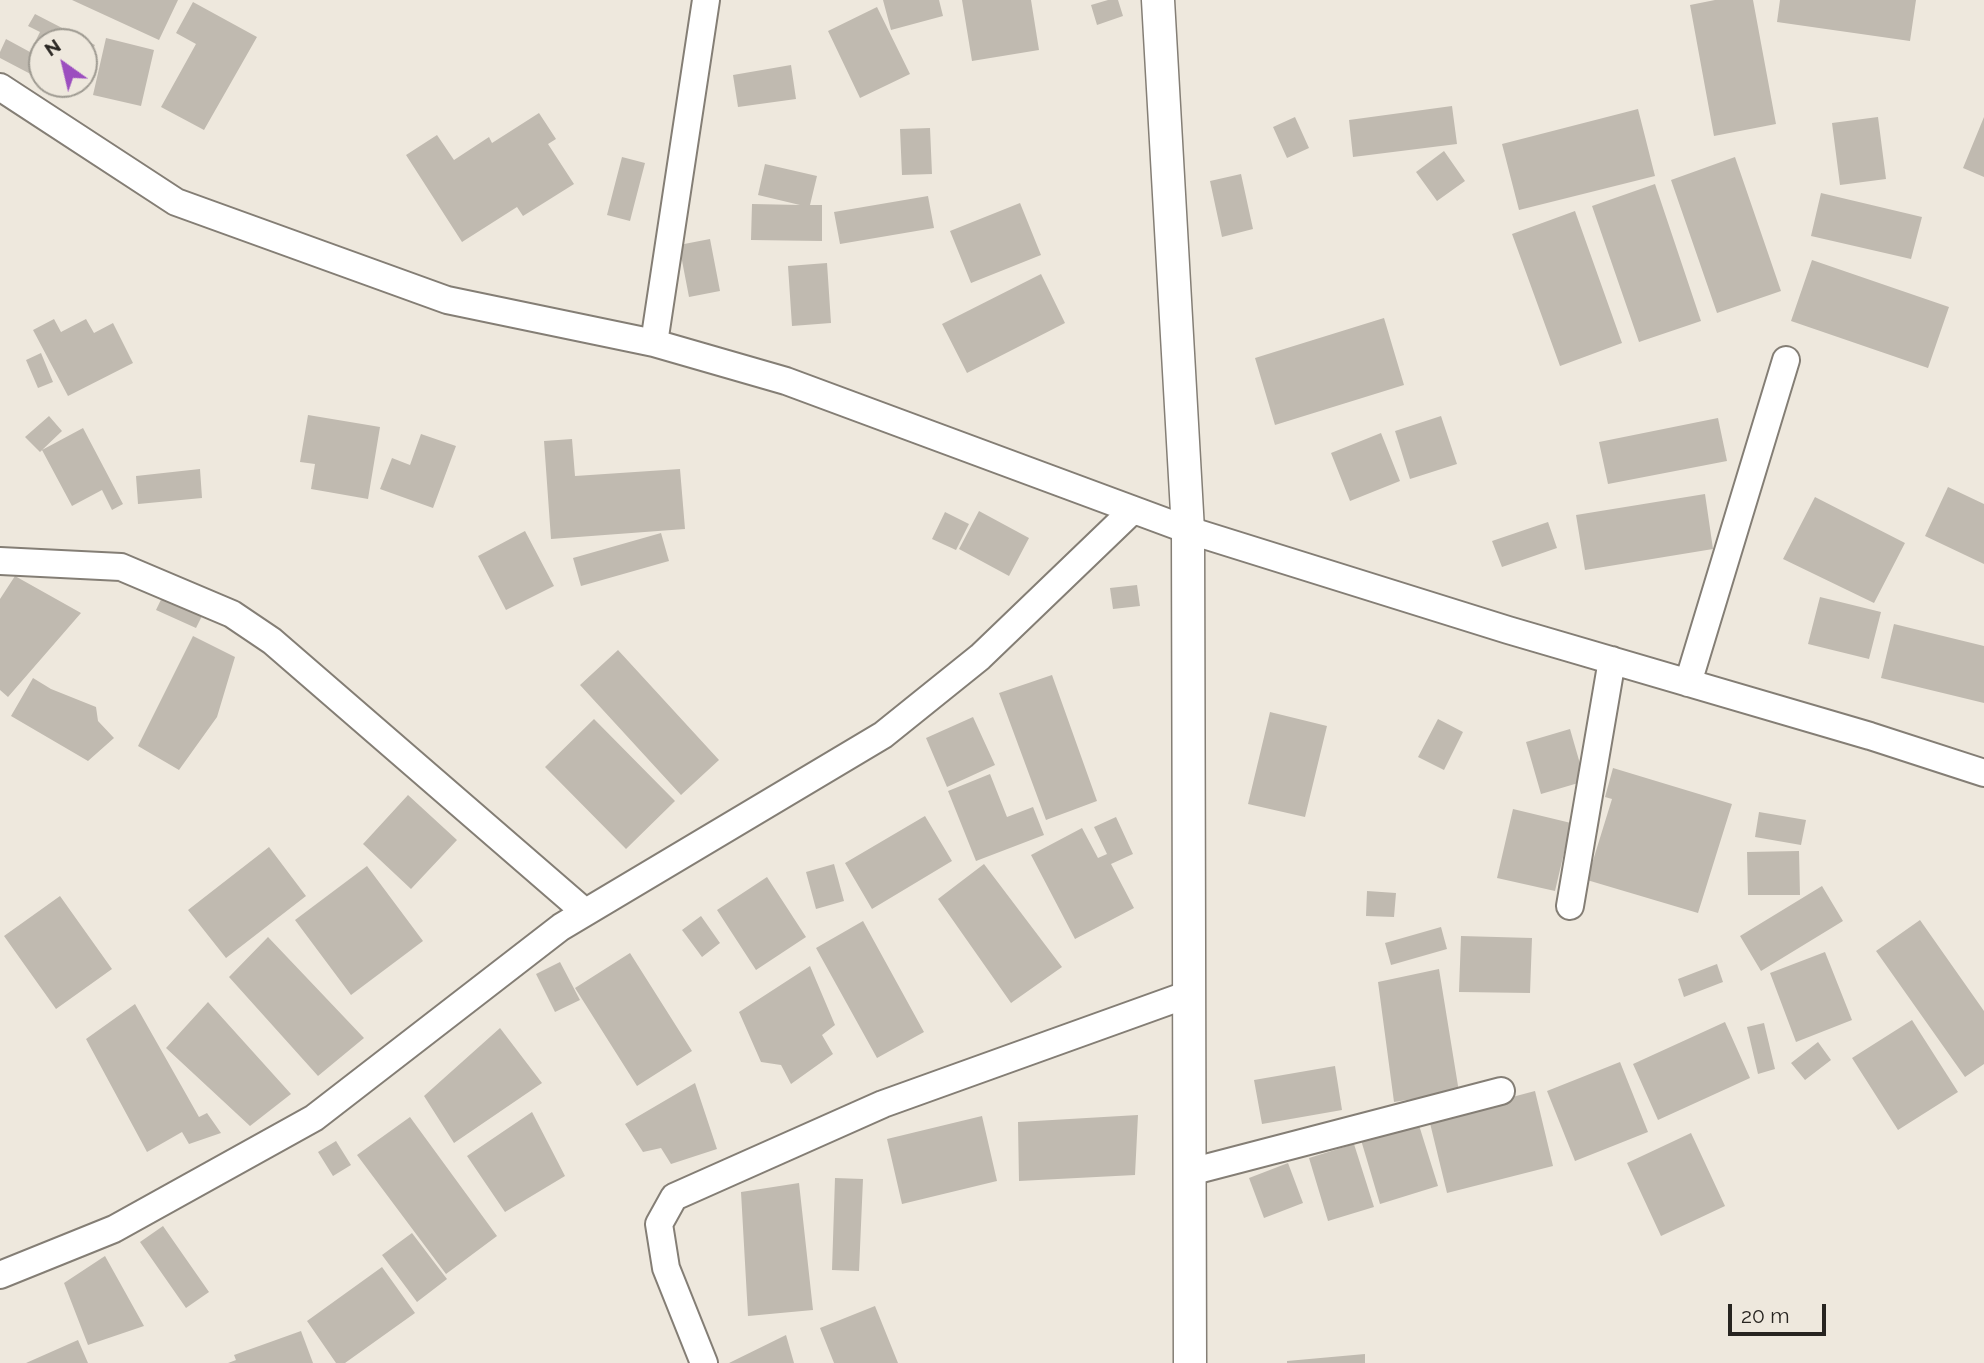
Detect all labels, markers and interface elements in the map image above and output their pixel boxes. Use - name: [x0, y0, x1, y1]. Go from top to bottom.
- north arrow: [28, 28, 98, 98]
- text: N: [40, 34, 65, 60]
- scale bar: [1732, 1290, 1830, 1334]
- text: 20 m: [1741, 1303, 1789, 1328]

